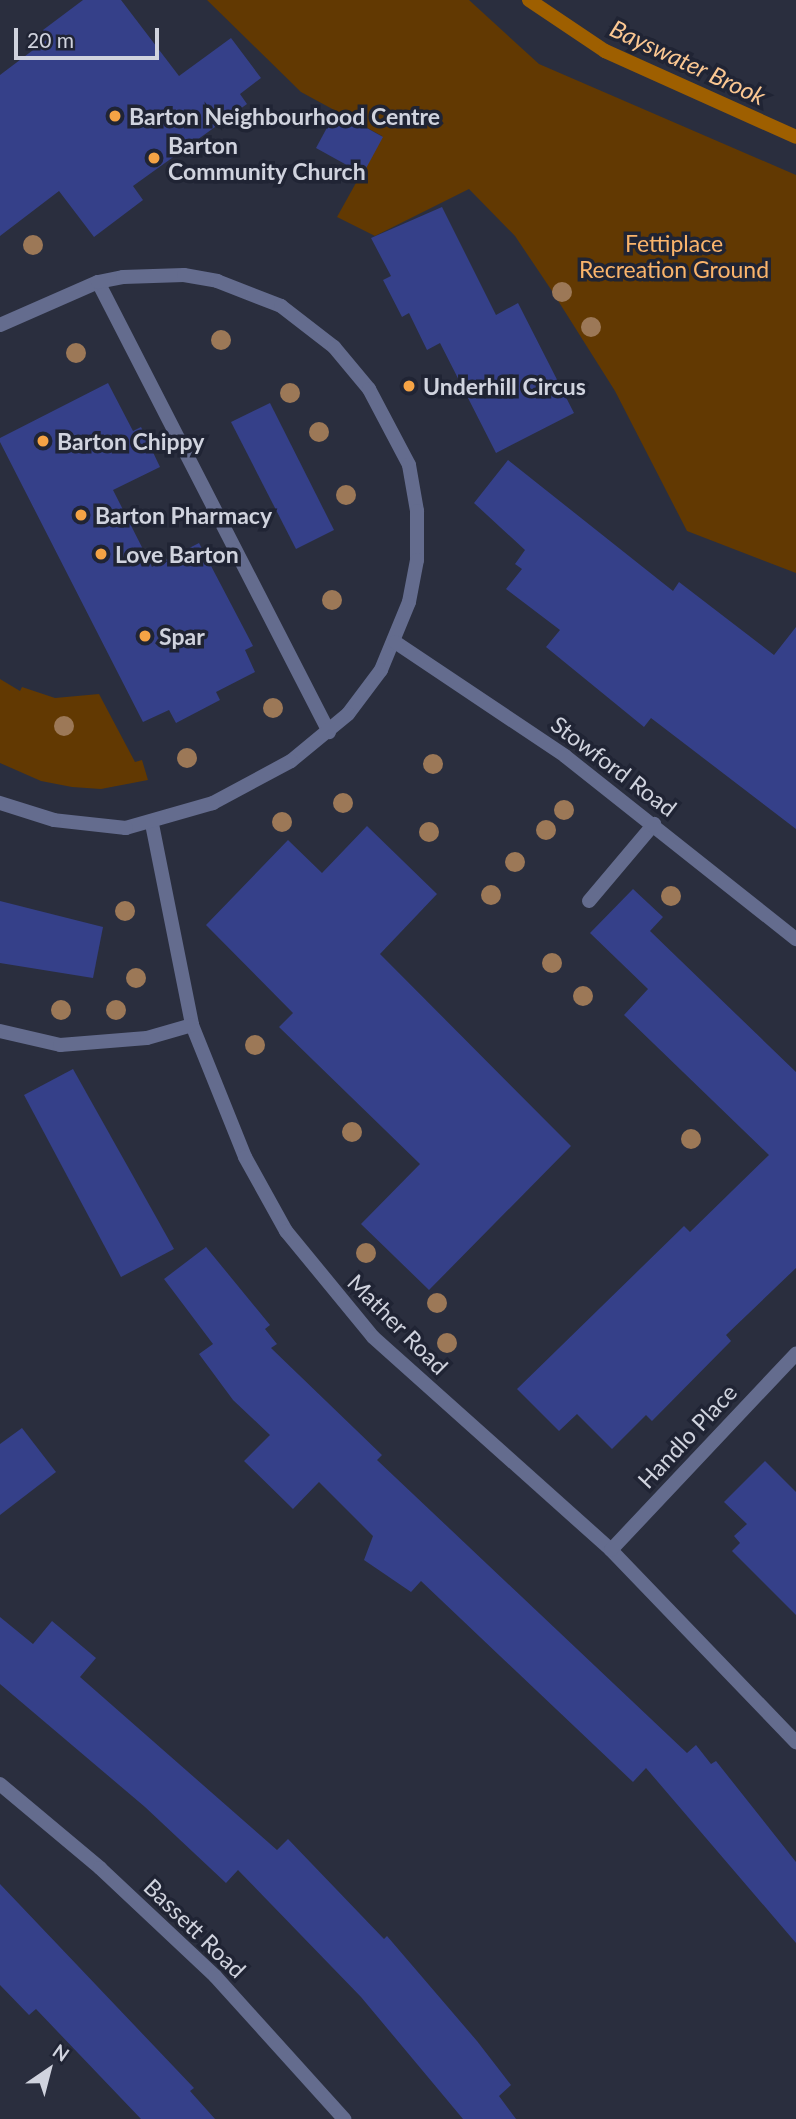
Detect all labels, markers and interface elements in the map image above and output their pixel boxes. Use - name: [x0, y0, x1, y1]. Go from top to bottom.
- water label: Bayswater Brook: [605, 13, 771, 111]
- scale bar: [18, 14, 163, 58]
- text: 20 m: [27, 27, 74, 52]
- place label: Barton Neighbourhood Centre: [129, 102, 440, 130]
- marker: Barton Neighbourhood Centre: [107, 108, 123, 124]
- place label: Barton Community Church: [168, 131, 366, 185]
- marker: Barton Community Church: [146, 150, 162, 166]
- park label: Fettiplace Recreation Ground: [579, 229, 769, 283]
- place label: Underhill Circus: [423, 372, 586, 400]
- marker: Underhill Circus: [401, 378, 417, 394]
- place label: Barton Chippy: [57, 427, 204, 455]
- marker: Barton Chippy: [35, 433, 51, 449]
- place label: Barton Pharmacy: [95, 501, 272, 529]
- marker: Barton Pharmacy: [73, 507, 89, 523]
- place label: Love Barton: [115, 540, 239, 568]
- marker: Love Barton: [93, 546, 109, 562]
- place label: Spar: [159, 622, 205, 650]
- marker: Spar: [137, 628, 153, 644]
- street label: Stowford Road: [546, 710, 682, 822]
- street label: Mather Road: [342, 1268, 454, 1380]
- street label: Handlo Place: [632, 1378, 742, 1494]
- street label: Bassett Road: [138, 1873, 252, 1983]
- north arrow: [14, 2035, 84, 2105]
- text: N: [49, 2039, 74, 2066]

